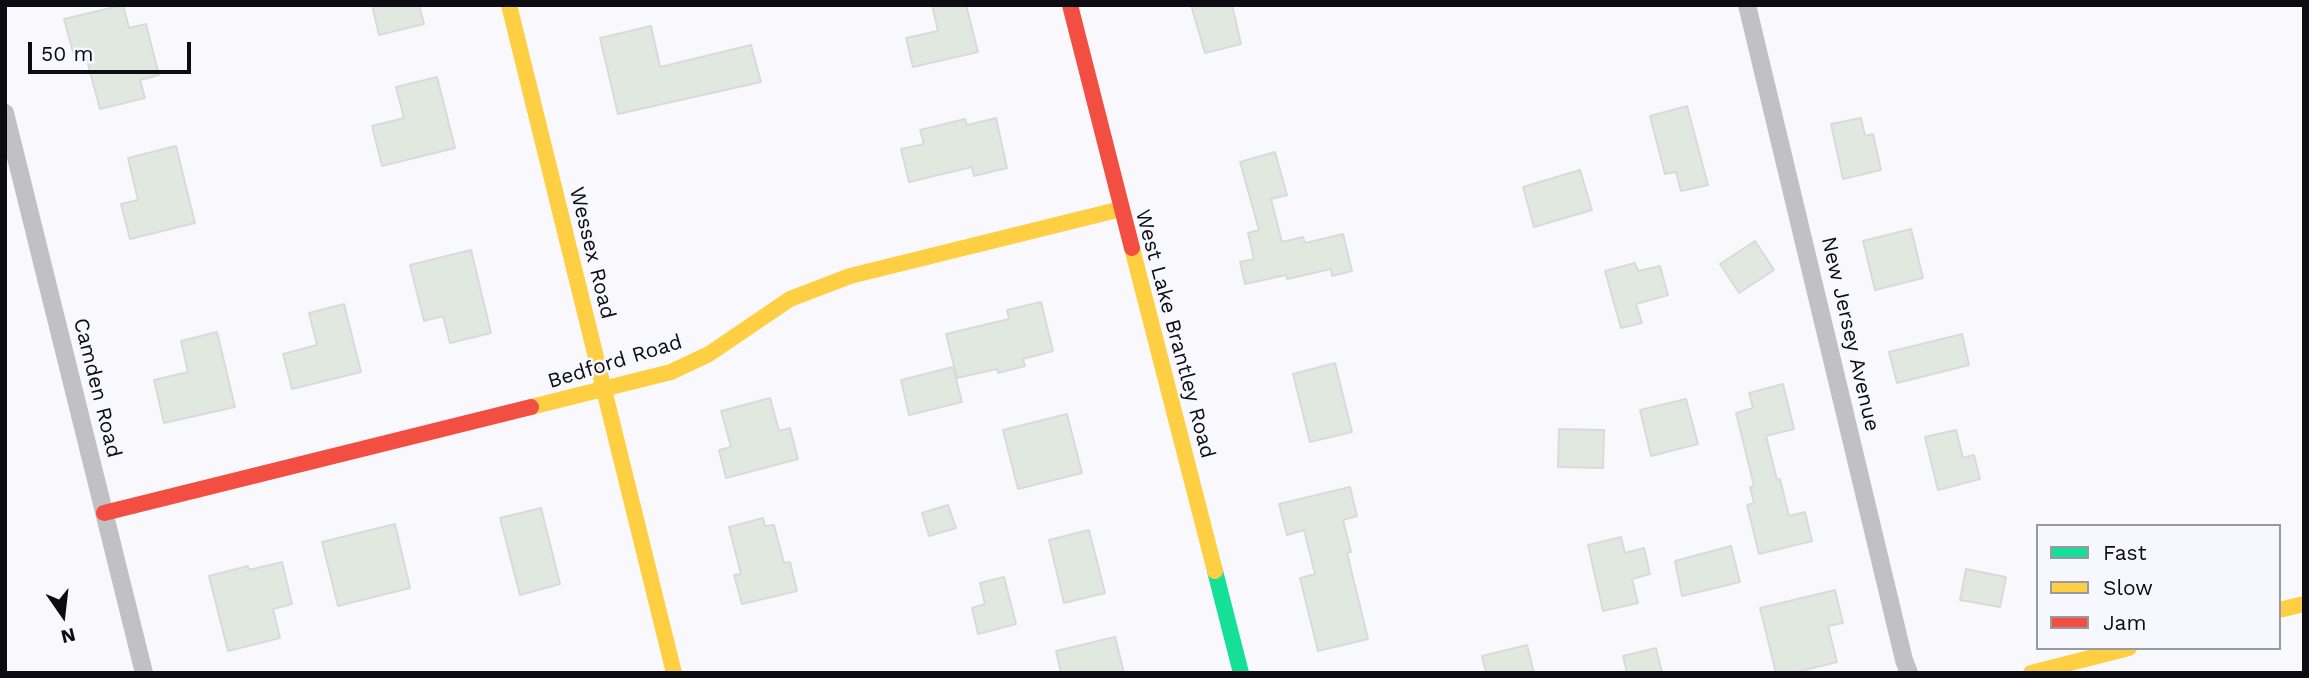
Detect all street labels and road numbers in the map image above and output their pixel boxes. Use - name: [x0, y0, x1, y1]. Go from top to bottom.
- street label: Wessex Road: [563, 184, 621, 322]
- street label: West Lake Brantley Road: [1130, 207, 1220, 461]
- street label: New Jersey Avenue: [1815, 234, 1885, 434]
- street label: Camden Road: [67, 316, 127, 460]
- street label: Bedford Road: [545, 330, 685, 394]

